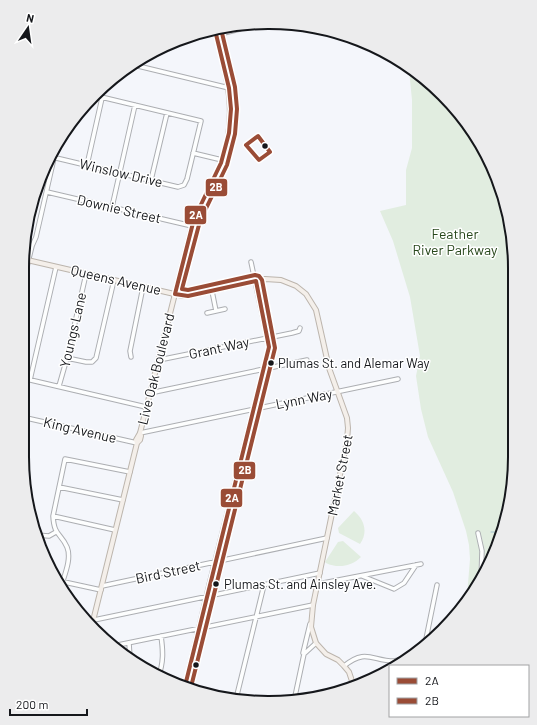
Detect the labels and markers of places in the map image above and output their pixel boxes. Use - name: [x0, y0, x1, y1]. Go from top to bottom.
- unlabelled marker: [260, 141, 270, 151]
- place label: Plumas St. and Alemar Way: [278, 355, 430, 371]
- marker: Plumas St. and Alemar Way: [266, 358, 276, 368]
- place label: Plumas St. and Ainsley Ave.: [224, 576, 376, 592]
- marker: Plumas St. and Ainsley Ave.: [211, 579, 221, 589]
- unlabelled marker: [191, 660, 201, 670]

